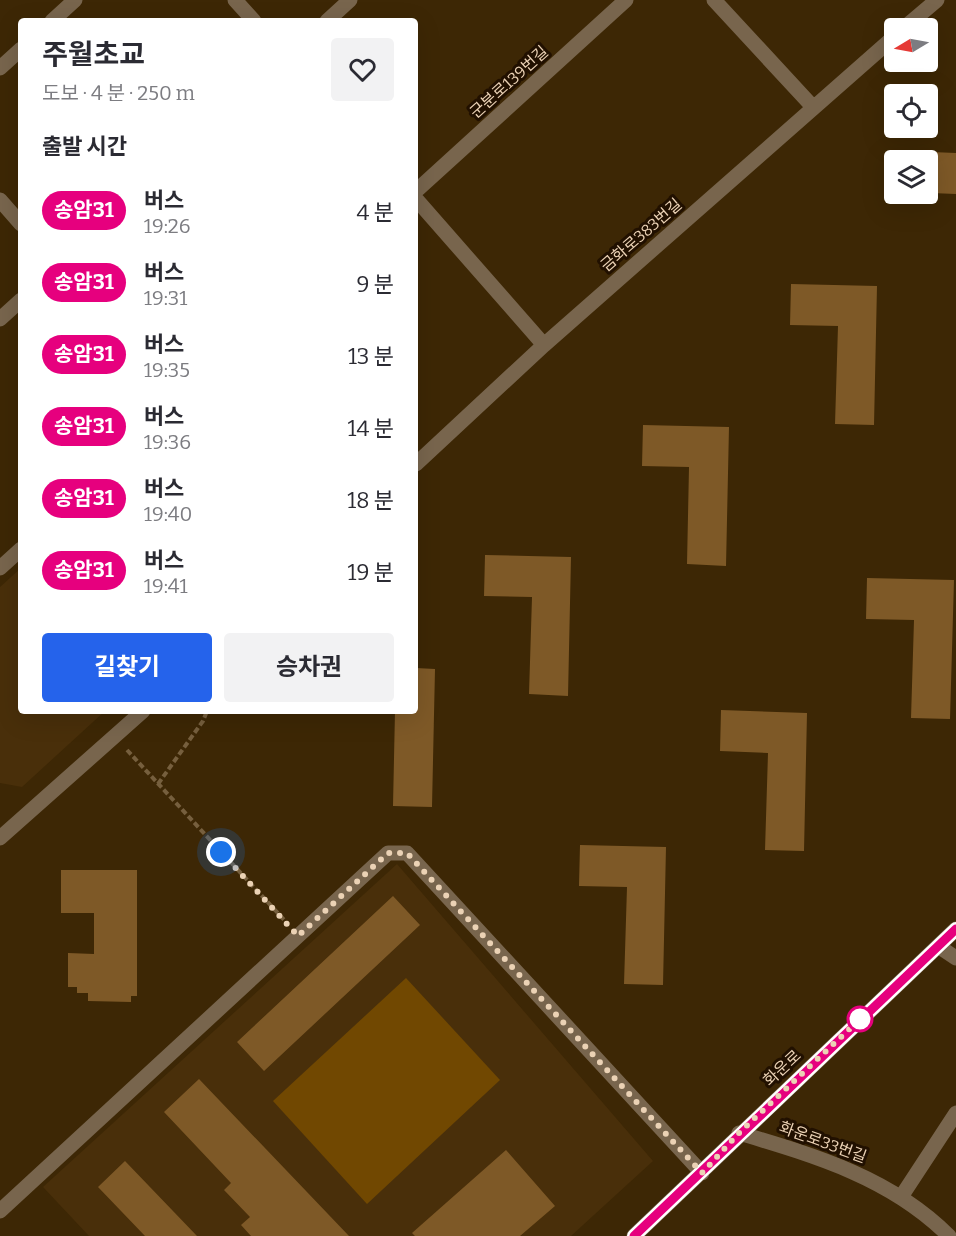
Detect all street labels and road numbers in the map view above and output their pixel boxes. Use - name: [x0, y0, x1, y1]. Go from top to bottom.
- street label: 군분로139번길: [466, 42, 552, 122]
- street label: 금화로383번길: [597, 195, 685, 275]
- street label: 화운로: [759, 1046, 805, 1090]
- street label: 화운로33번길: [777, 1117, 869, 1167]

